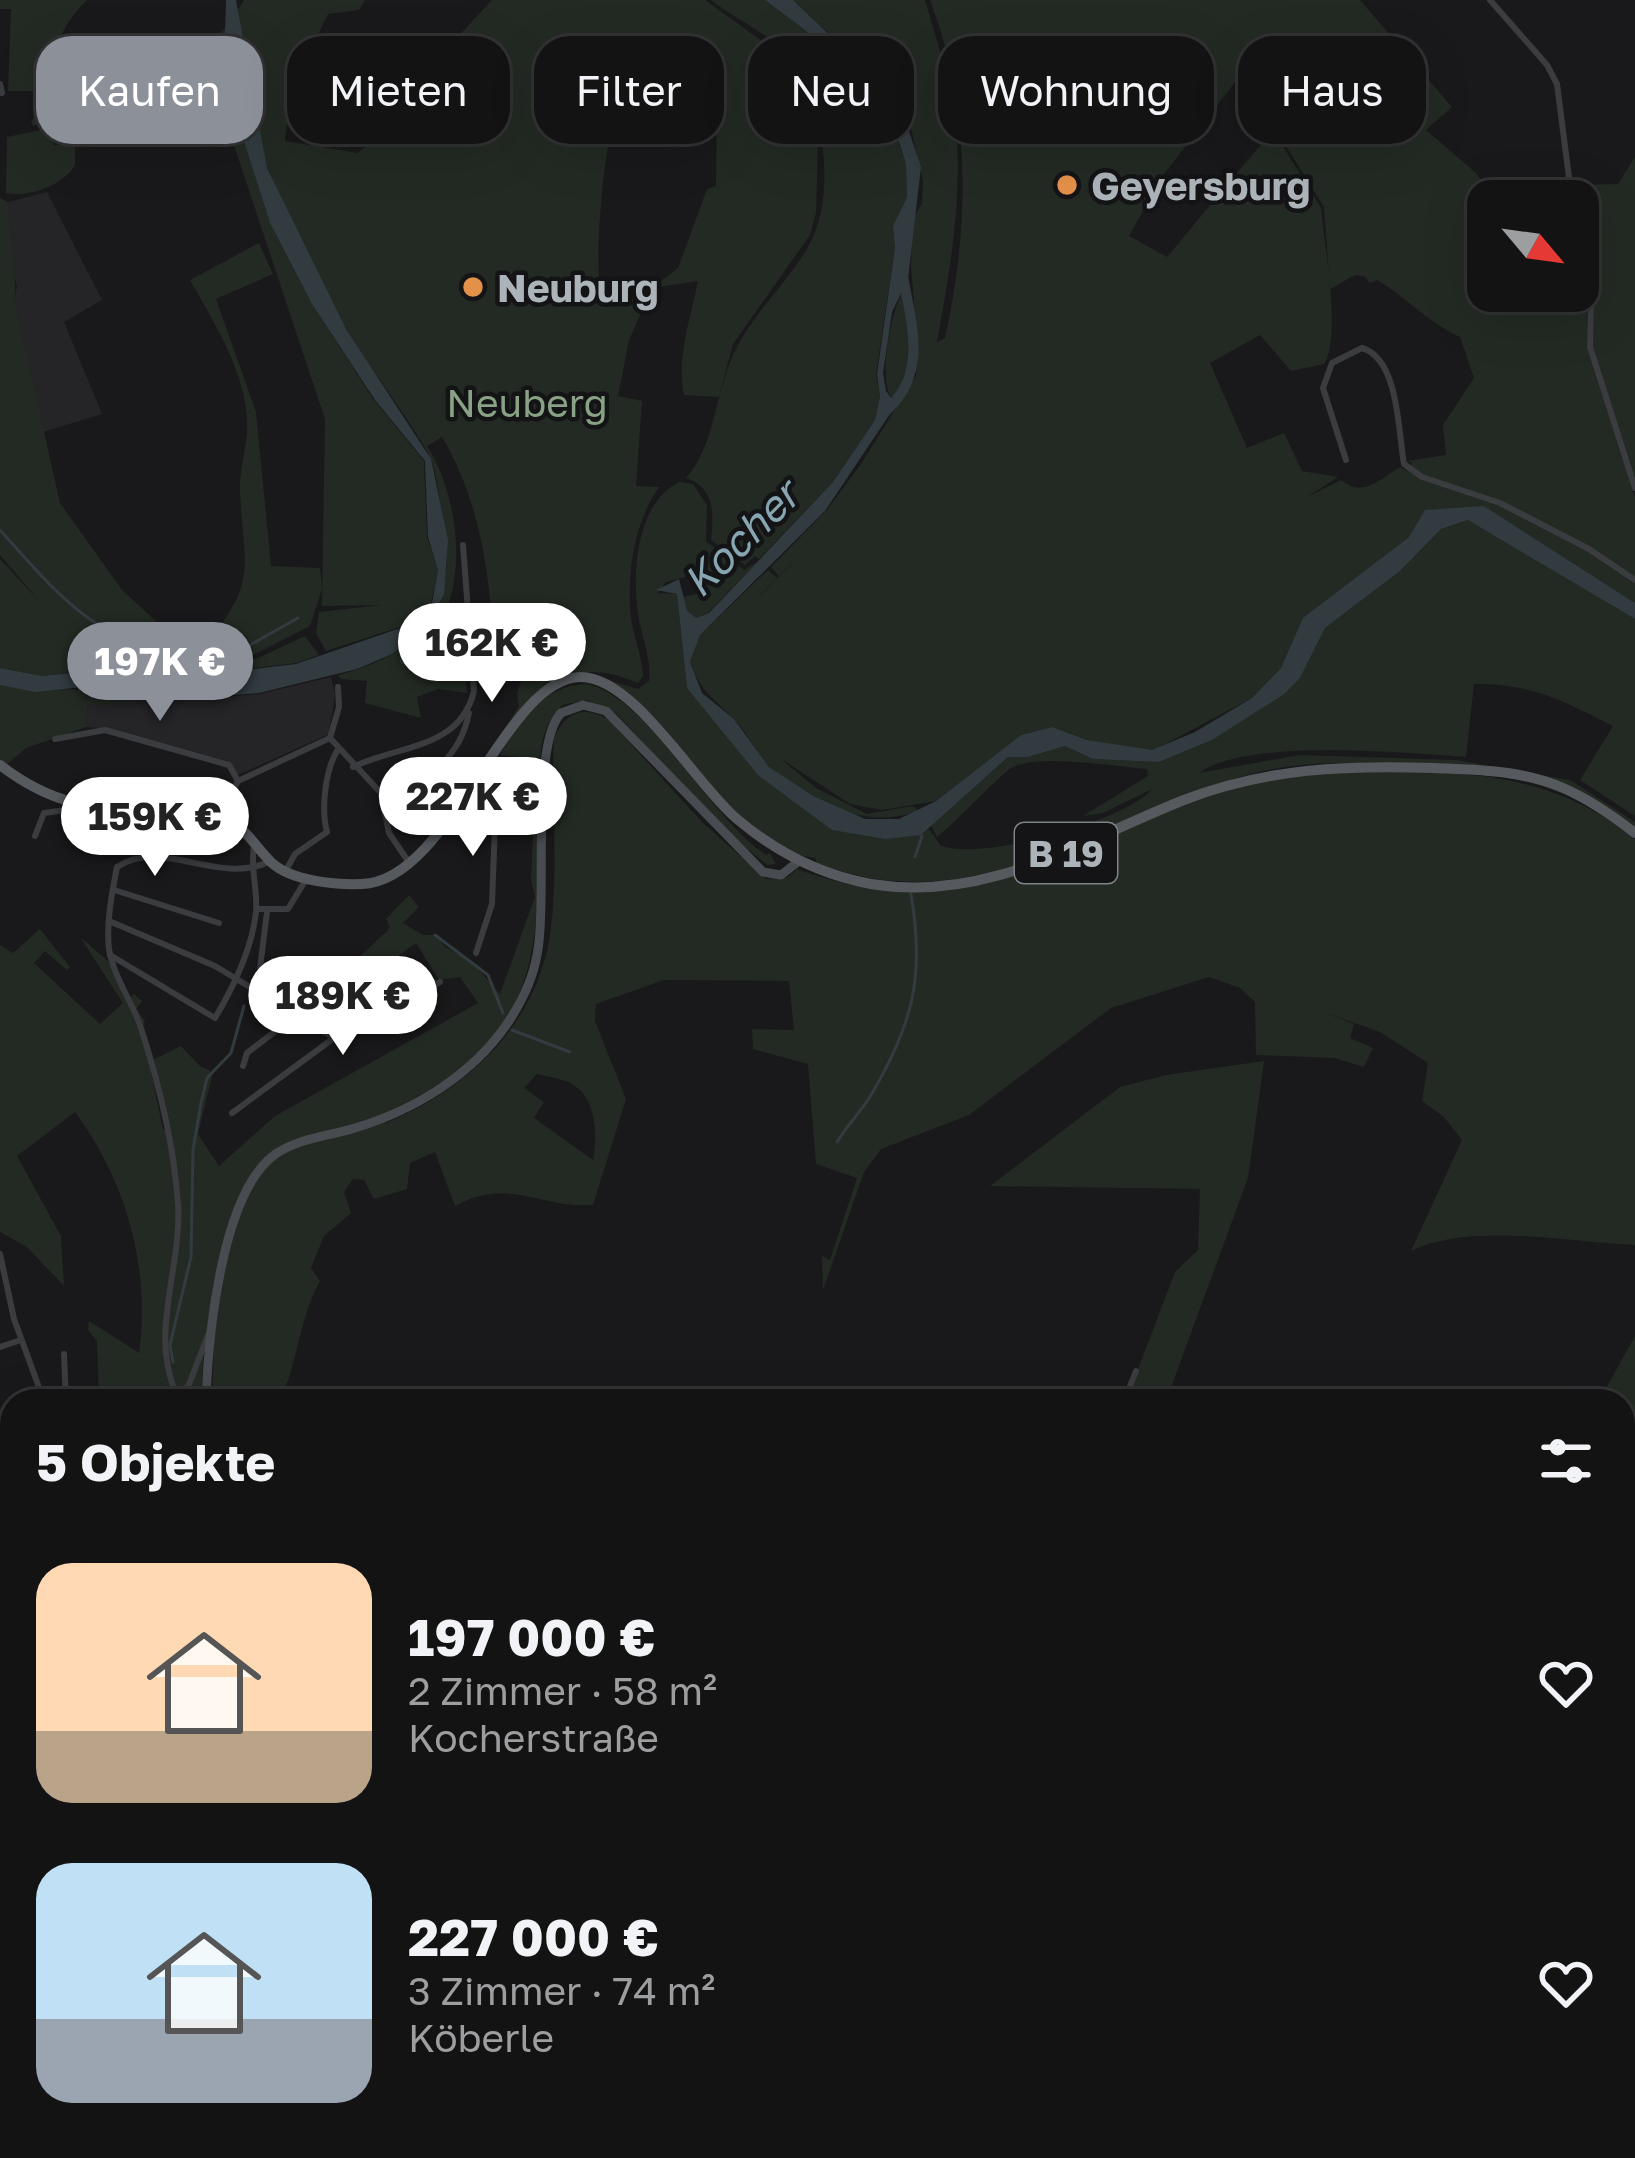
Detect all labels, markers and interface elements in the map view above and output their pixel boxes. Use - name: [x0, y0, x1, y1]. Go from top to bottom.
- chip: Kaufen: [36, 36, 263, 144]
- chip: Mieten: [287, 36, 510, 144]
- chip: Filter: [534, 36, 724, 144]
- chip: Neu: [748, 36, 914, 144]
- chip: Wohnung: [938, 36, 1214, 144]
- chip: Haus: [1238, 36, 1426, 144]
- place label: Geyersburg: [1091, 162, 1310, 209]
- marker: Geyersburg: [1054, 172, 1080, 198]
- north arrow: [1467, 180, 1599, 312]
- map controls: [1467, 180, 1599, 312]
- place label: Neuburg: [497, 264, 659, 311]
- marker: Neuburg: [460, 274, 486, 300]
- park label: Neuberg: [446, 379, 608, 426]
- water label: Kocher: [672, 466, 812, 606]
- pin: 162K €: [394, 603, 590, 705]
- text: 162K €: [425, 618, 559, 665]
- pin: 197K €: [62, 622, 258, 724]
- text: 197K €: [94, 637, 226, 684]
- pin: 227K €: [375, 757, 571, 859]
- text: 227K €: [406, 772, 540, 819]
- pin: 159K €: [57, 777, 253, 879]
- text: 159K €: [88, 792, 222, 839]
- road number: B 19: [1015, 823, 1117, 883]
- pin: 189K €: [245, 956, 441, 1058]
- text: 189K €: [275, 971, 411, 1018]
- icon: filters: [1533, 1428, 1599, 1494]
- text: 5 Objekte: [36, 1431, 275, 1492]
- text: 197 000 €: [408, 1606, 655, 1667]
- icon: home: [132, 1611, 276, 1755]
- icon: heart: [1533, 1650, 1599, 1716]
- text: 2 Zimmer · 58 m²: [408, 1667, 717, 1714]
- text: Kocherstraße: [408, 1714, 659, 1761]
- text: 227 000 €: [408, 1906, 659, 1967]
- icon: home: [132, 1911, 276, 2055]
- icon: heart: [1533, 1950, 1599, 2016]
- text: 3 Zimmer · 74 m²: [408, 1967, 715, 2014]
- text: Köberle: [408, 2014, 554, 2061]

